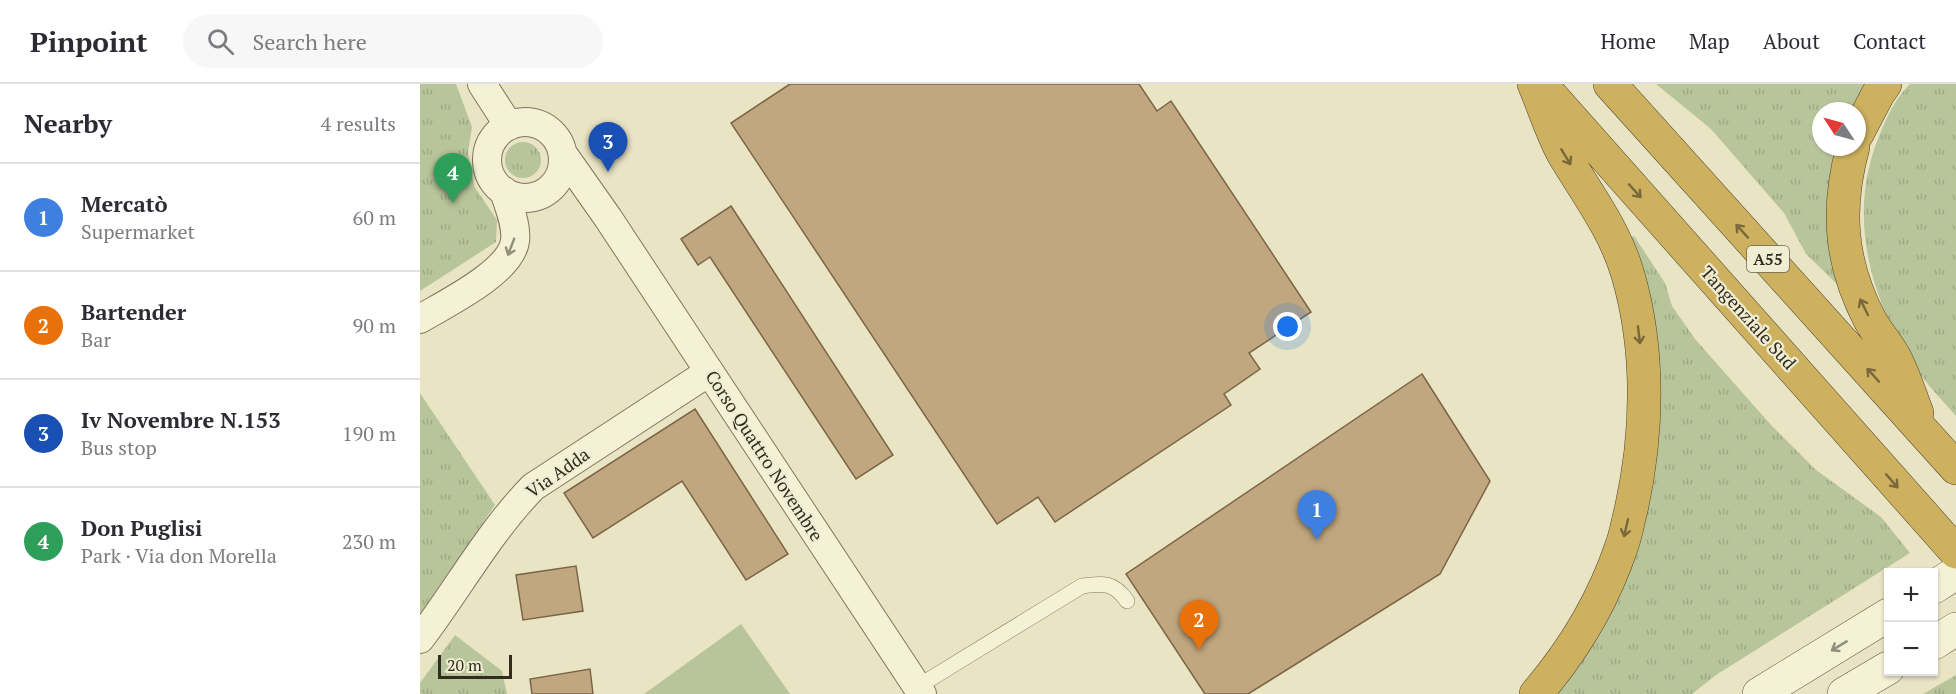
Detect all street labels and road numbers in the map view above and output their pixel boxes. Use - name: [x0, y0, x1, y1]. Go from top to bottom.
- road number: A55: [1747, 246, 1789, 272]
- street label: Tangenziale Sud: [1696, 260, 1802, 374]
- street label: Corso Quattro Novembre: [700, 365, 829, 546]
- street label: Via Adda: [521, 442, 594, 503]

